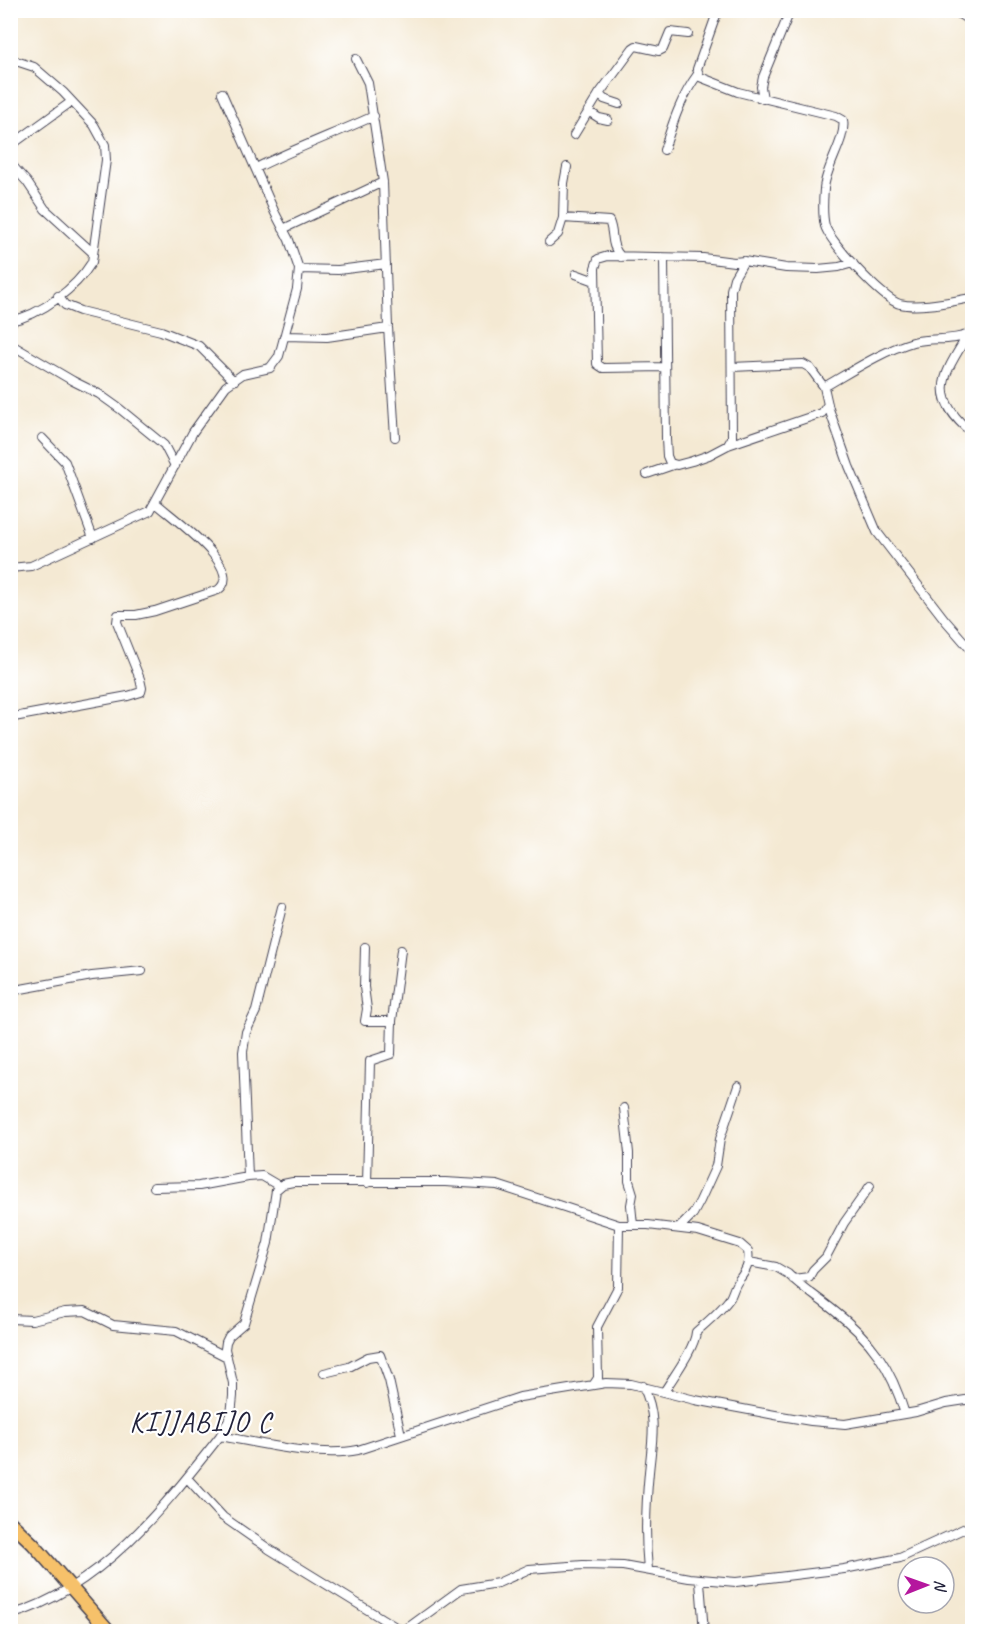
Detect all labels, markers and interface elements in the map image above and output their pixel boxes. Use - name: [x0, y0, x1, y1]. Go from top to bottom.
- district label: KIJJABIJO C: [129, 1404, 274, 1439]
- north arrow: [896, 1555, 956, 1615]
- text: N: [930, 1580, 950, 1593]

